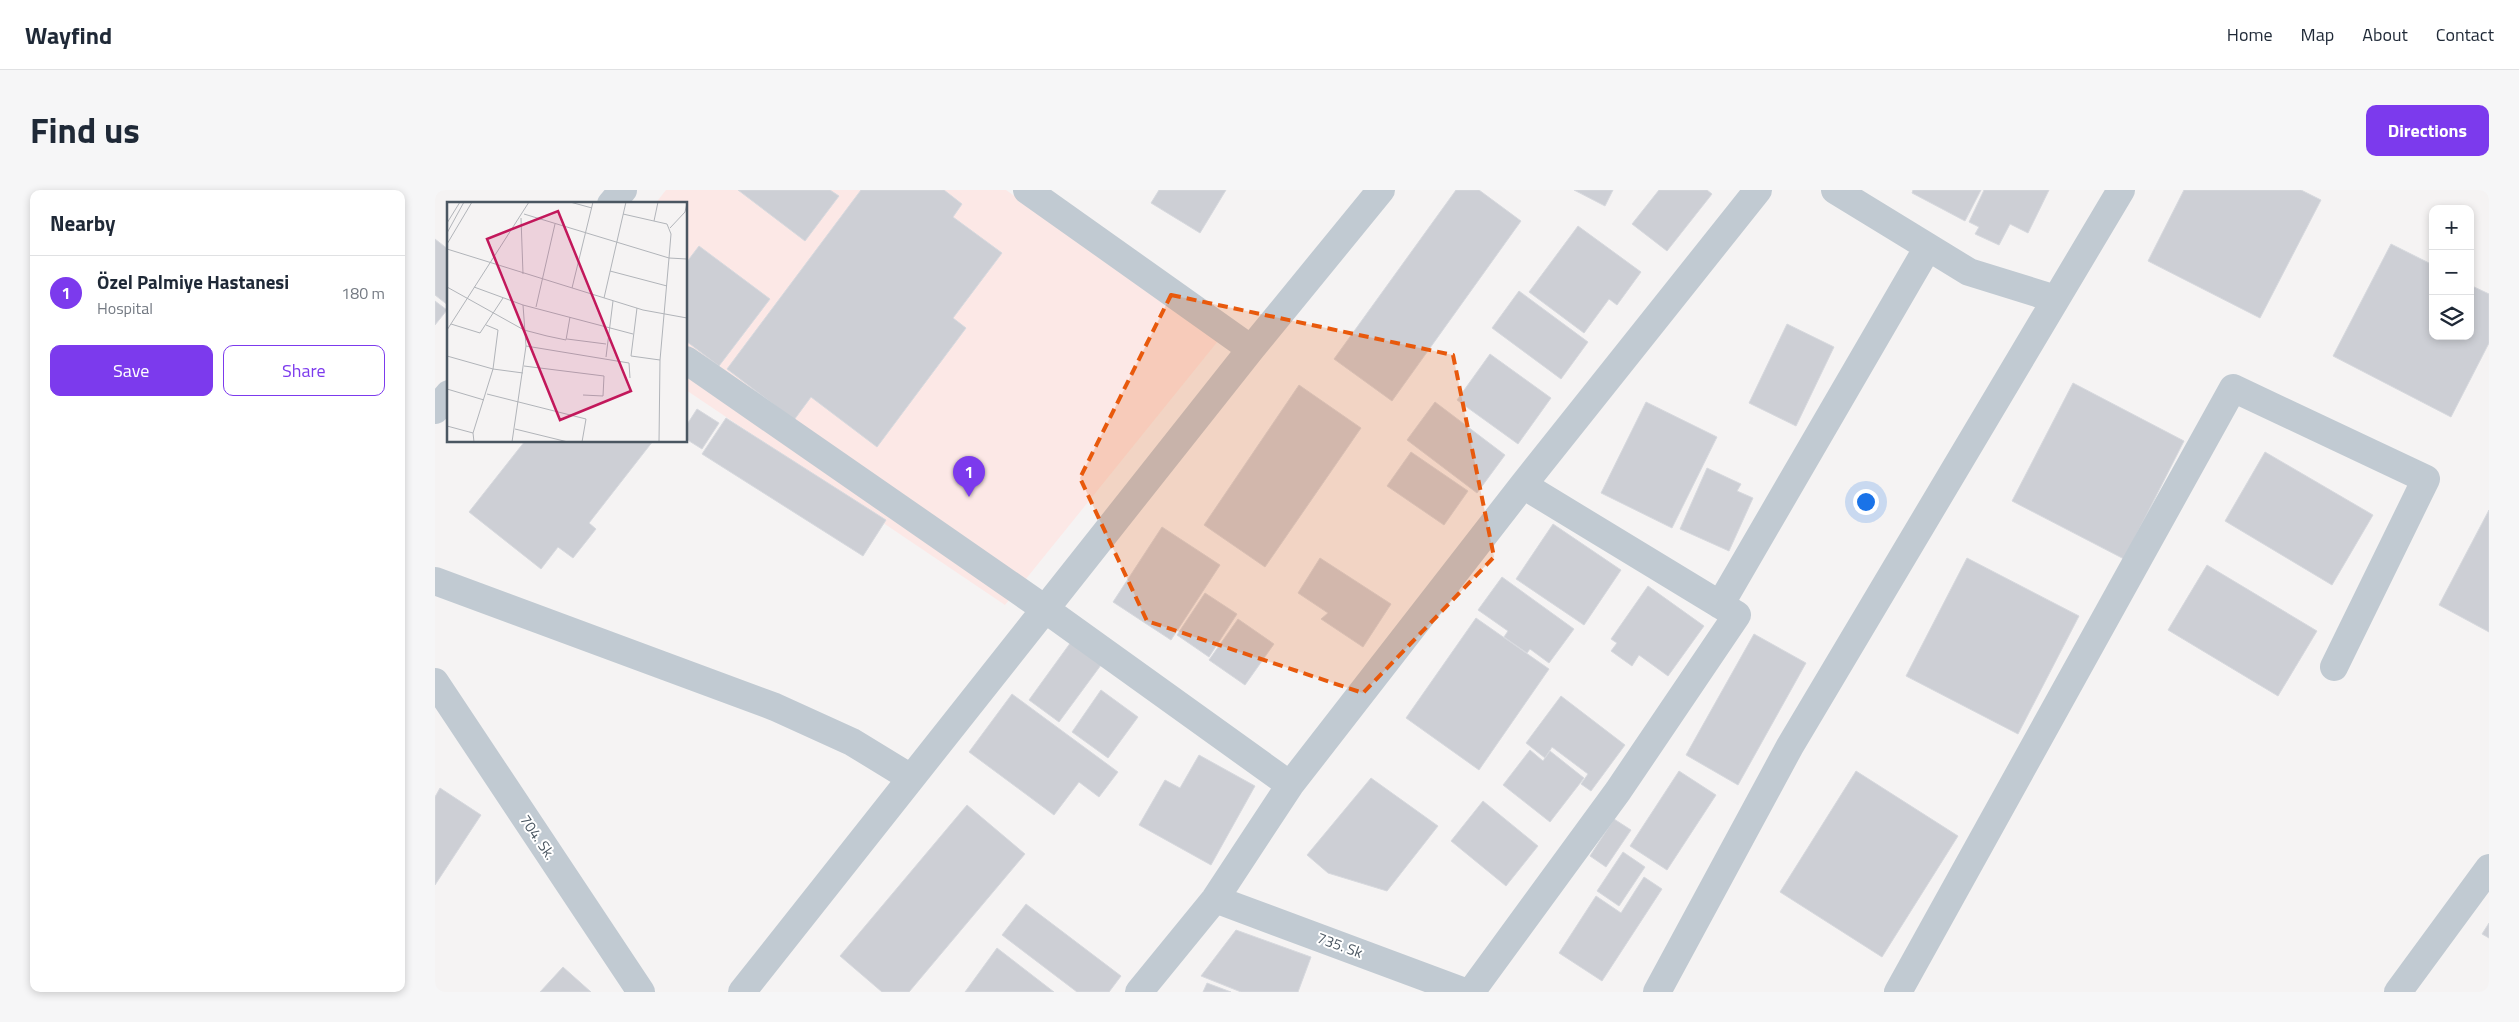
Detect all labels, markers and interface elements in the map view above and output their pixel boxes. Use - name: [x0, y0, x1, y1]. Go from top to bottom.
- text: Wayfind: [25, 17, 112, 53]
- text: Home: [2227, 21, 2273, 48]
- text: Map: [2301, 21, 2334, 48]
- text: About: [2362, 21, 2408, 48]
- text: Contact: [2436, 21, 2494, 48]
- text: Find us: [30, 103, 140, 157]
- button: Directions: [2366, 105, 2489, 156]
- inset map: [447, 202, 687, 442]
- map controls: [2429, 205, 2474, 340]
- button: +: [2429, 205, 2474, 250]
- text: Nearby: [50, 207, 115, 239]
- button: −: [2429, 250, 2474, 295]
- text: Özel Palmiye Hastanesi: [97, 267, 289, 296]
- text: 1: [62, 281, 70, 305]
- text: 180 m: [341, 281, 385, 305]
- button: layers: [2429, 295, 2474, 340]
- text: Hospital: [97, 296, 153, 320]
- button: Save: [50, 345, 213, 396]
- button: Share: [223, 345, 385, 396]
- pin: 1: [953, 456, 985, 497]
- your location: [1853, 489, 1879, 515]
- street label: 704. Sk.: [514, 810, 562, 864]
- street label: 735. Sk: [1314, 926, 1366, 964]

